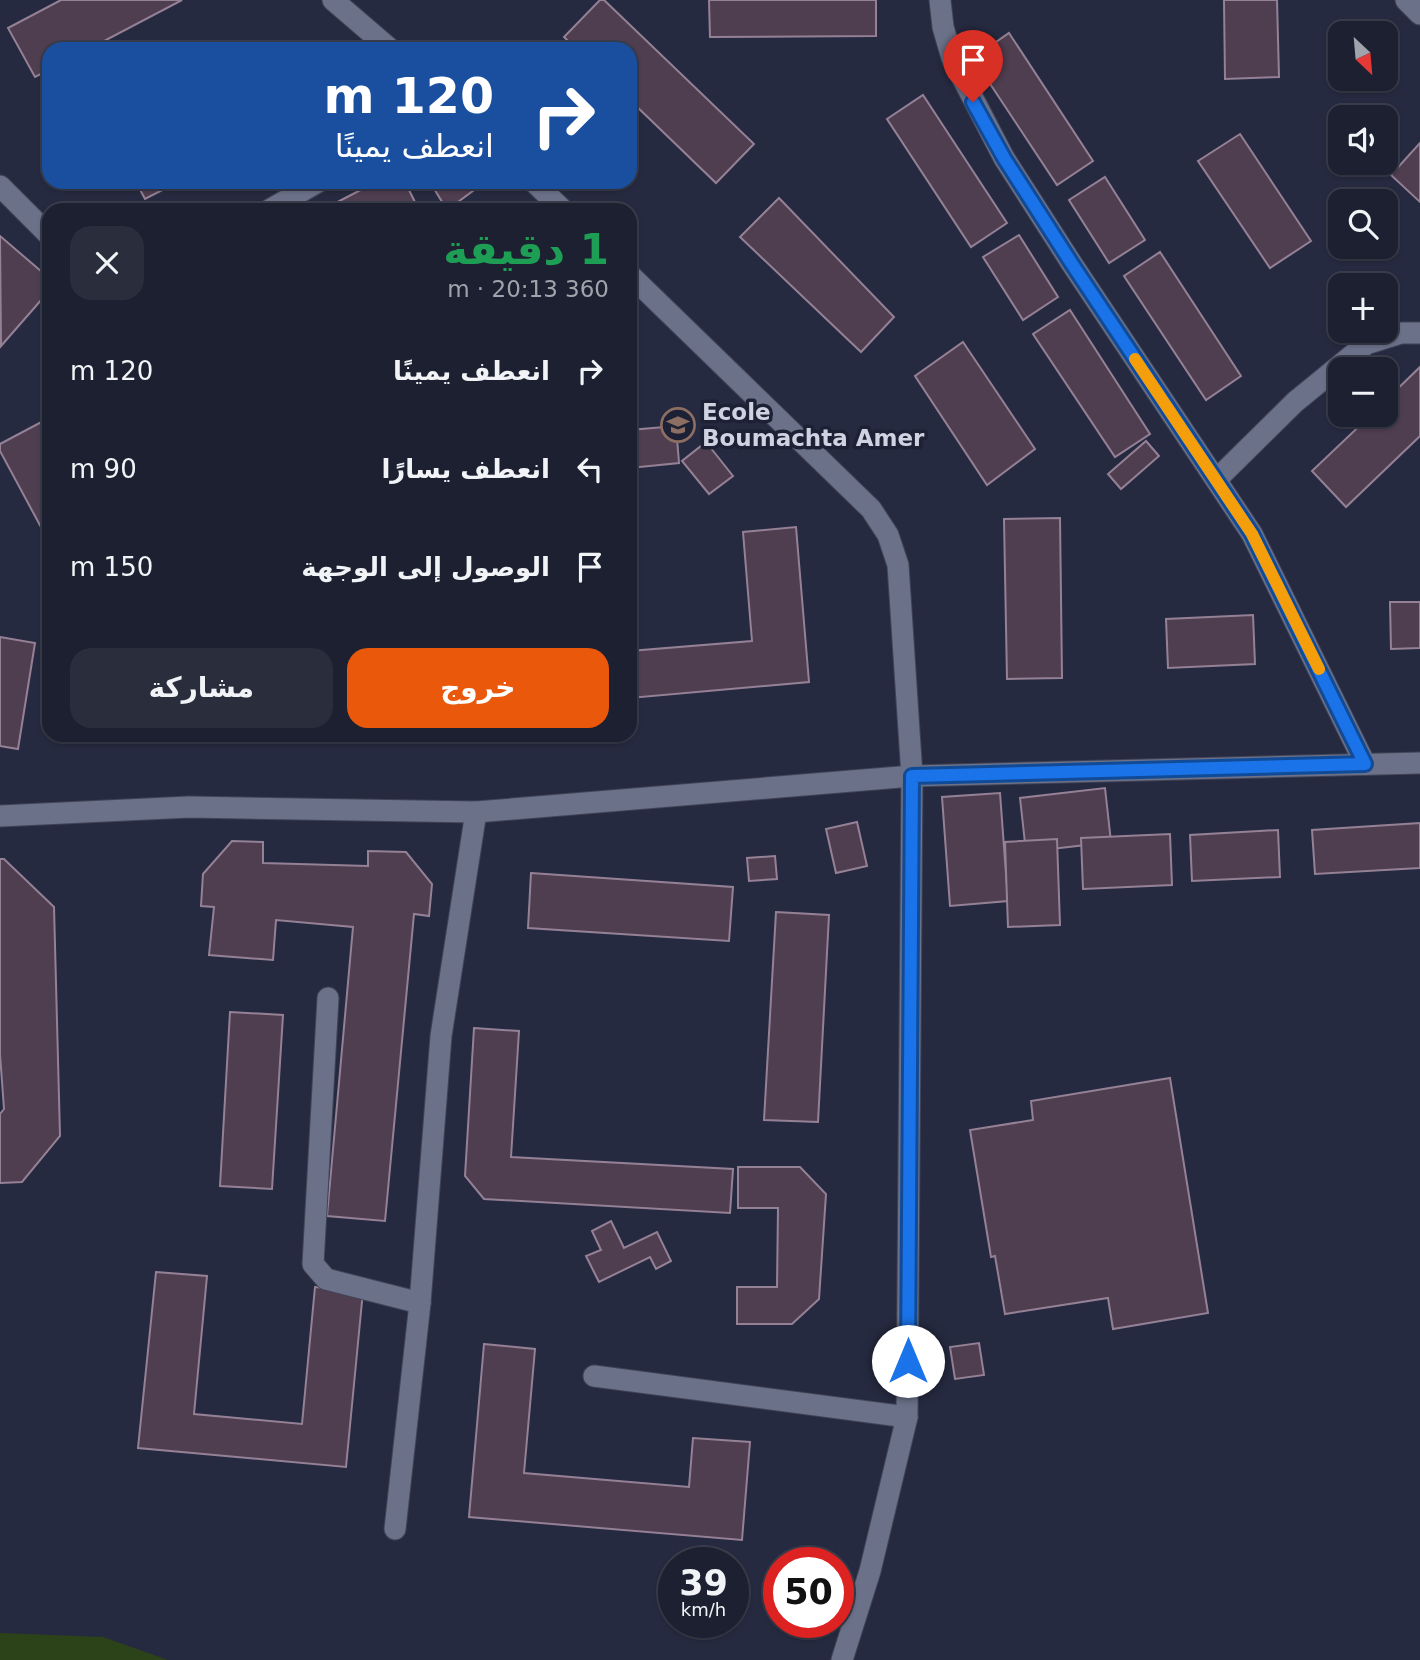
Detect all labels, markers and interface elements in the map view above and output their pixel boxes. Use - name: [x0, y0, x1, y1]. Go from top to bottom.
- north arrow: [1328, 21, 1398, 91]
- map controls: [1328, 21, 1398, 427]
- pin: [943, 30, 1003, 102]
- icon: arrive: [954, 41, 992, 79]
- text: 120 m: [324, 68, 494, 125]
- icon: right: [518, 70, 609, 161]
- button: sound: [1328, 105, 1398, 175]
- text: انعطف يمينًا: [335, 127, 494, 165]
- button: search: [1328, 189, 1398, 259]
- text: 1 دقيقة: [443, 225, 609, 274]
- button: close: [70, 226, 144, 300]
- button: +: [1328, 273, 1398, 343]
- text: 360 m · 20:13: [447, 276, 609, 302]
- icon: right: [571, 352, 609, 390]
- text: 120 m: [70, 356, 153, 386]
- text: انعطف يمينًا: [393, 356, 550, 386]
- button: −: [1328, 357, 1398, 427]
- place label: Ecole Boumachta Amer: [702, 399, 925, 451]
- school or university icon: Ecole Boumachta Amer: [659, 406, 697, 444]
- icon: left: [571, 450, 609, 488]
- text: 90 m: [70, 454, 137, 484]
- text: انعطف يسارًا: [381, 454, 550, 484]
- icon: arrive: [571, 548, 609, 586]
- text: 150 m: [70, 552, 153, 582]
- text: الوصول إلى الوجهة: [301, 552, 550, 582]
- button: مشاركة: [70, 648, 333, 728]
- button: خروج: [347, 648, 609, 728]
- position arrow: [871, 1324, 945, 1398]
- speed limit sign: 50: [763, 1547, 854, 1638]
- text: 39: [679, 1563, 728, 1603]
- text: km/h: [681, 1599, 726, 1620]

